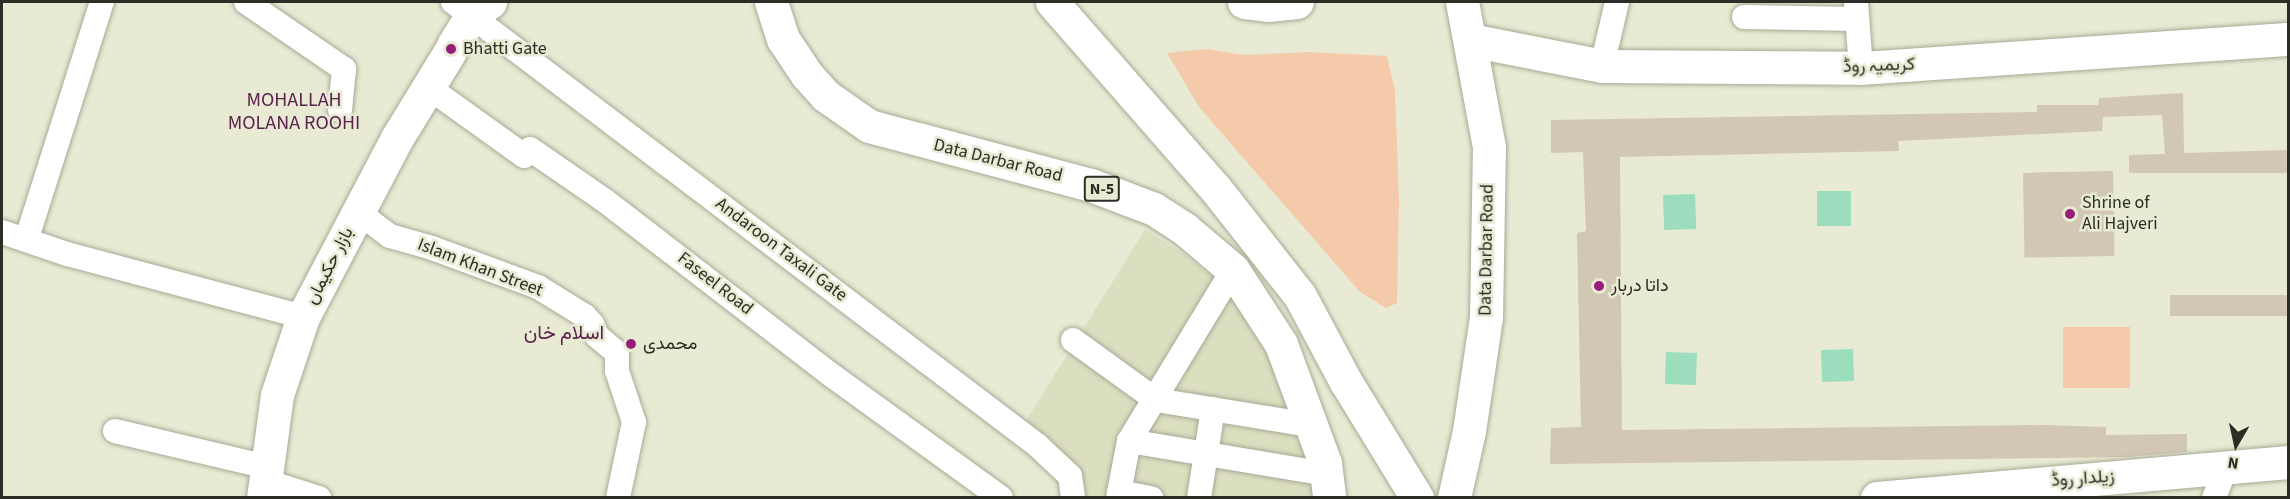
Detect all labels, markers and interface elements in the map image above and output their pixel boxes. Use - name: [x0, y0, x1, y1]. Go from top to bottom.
- place label: Bhatti Gate: [463, 38, 547, 60]
- marker: Bhatti Gate: [444, 42, 458, 56]
- street label: کریمیہ روڈ: [1843, 54, 1915, 78]
- district label: MOHALLAH MOLANA ROOHI: [219, 89, 369, 136]
- street label: Data Darbar Road: [931, 135, 1065, 187]
- road number: N-5: [1082, 176, 1122, 202]
- street label: Data Darbar Road: [1475, 184, 1499, 316]
- street label: Andaroon Taxali Gate: [711, 193, 851, 307]
- place label: Shrine of Ali Hajveri: [2082, 193, 2158, 236]
- marker: Shrine of Ali Hajveri: [2063, 207, 2077, 221]
- street label: بازار حکیماں: [301, 224, 359, 308]
- street label: Islam Khan Street: [414, 234, 546, 302]
- street label: Faseel Road: [673, 248, 757, 320]
- place label: داتا دربار: [1611, 275, 1669, 297]
- marker: داتا دربار: [1592, 279, 1606, 293]
- district label: اسلام خان: [524, 321, 604, 345]
- place label: محمدی: [643, 333, 697, 355]
- marker: محمدی: [624, 337, 638, 351]
- north arrow: [2206, 415, 2266, 475]
- text: N: [2226, 451, 2240, 474]
- street label: زیلدار روڈ: [2051, 466, 2115, 492]

